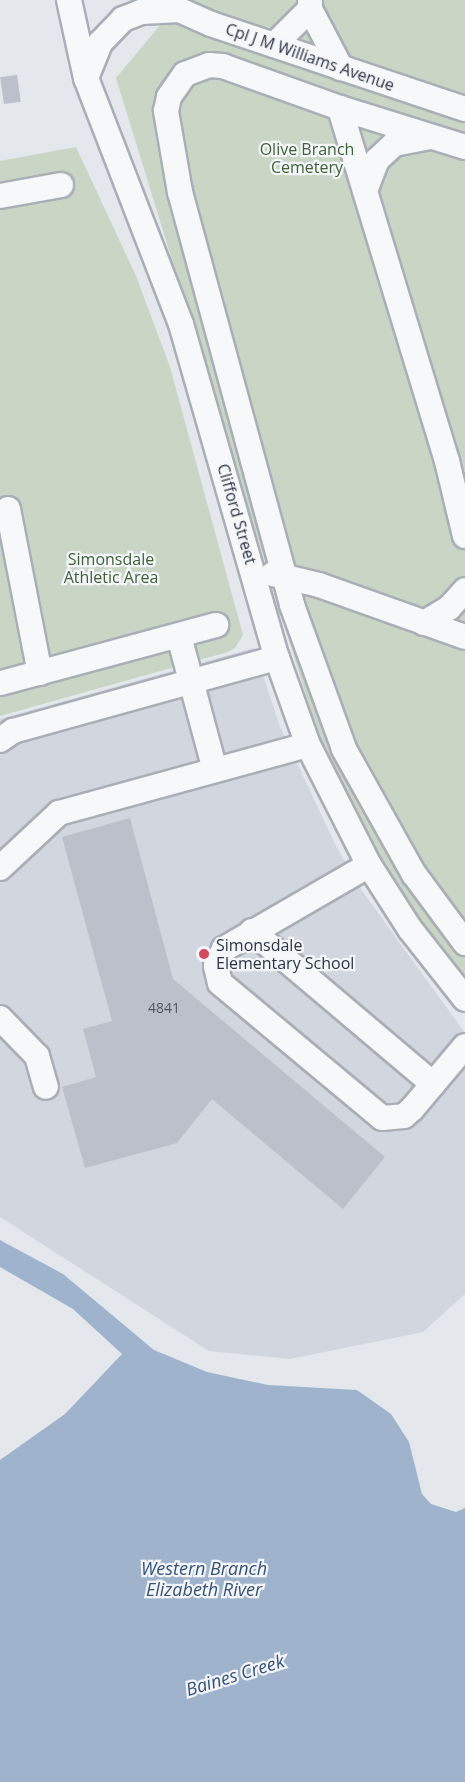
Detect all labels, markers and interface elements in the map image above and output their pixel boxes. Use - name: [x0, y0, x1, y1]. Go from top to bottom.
- street label: Cpl J M Williams Avenue: [223, 19, 397, 95]
- park label: Olive Branch Cemetery: [260, 139, 354, 177]
- street label: Clifford Street: [213, 462, 261, 566]
- park label: Simonsdale Athletic Area: [64, 549, 158, 587]
- place label: Simonsdale Elementary School: [216, 935, 354, 973]
- marker: Simonsdale Elementary School: [197, 947, 211, 961]
- house number: 4841: [148, 1000, 180, 1016]
- water label: Western Branch Elizabeth River: [141, 1558, 267, 1600]
- water label: Baines Creek: [183, 1650, 287, 1700]

